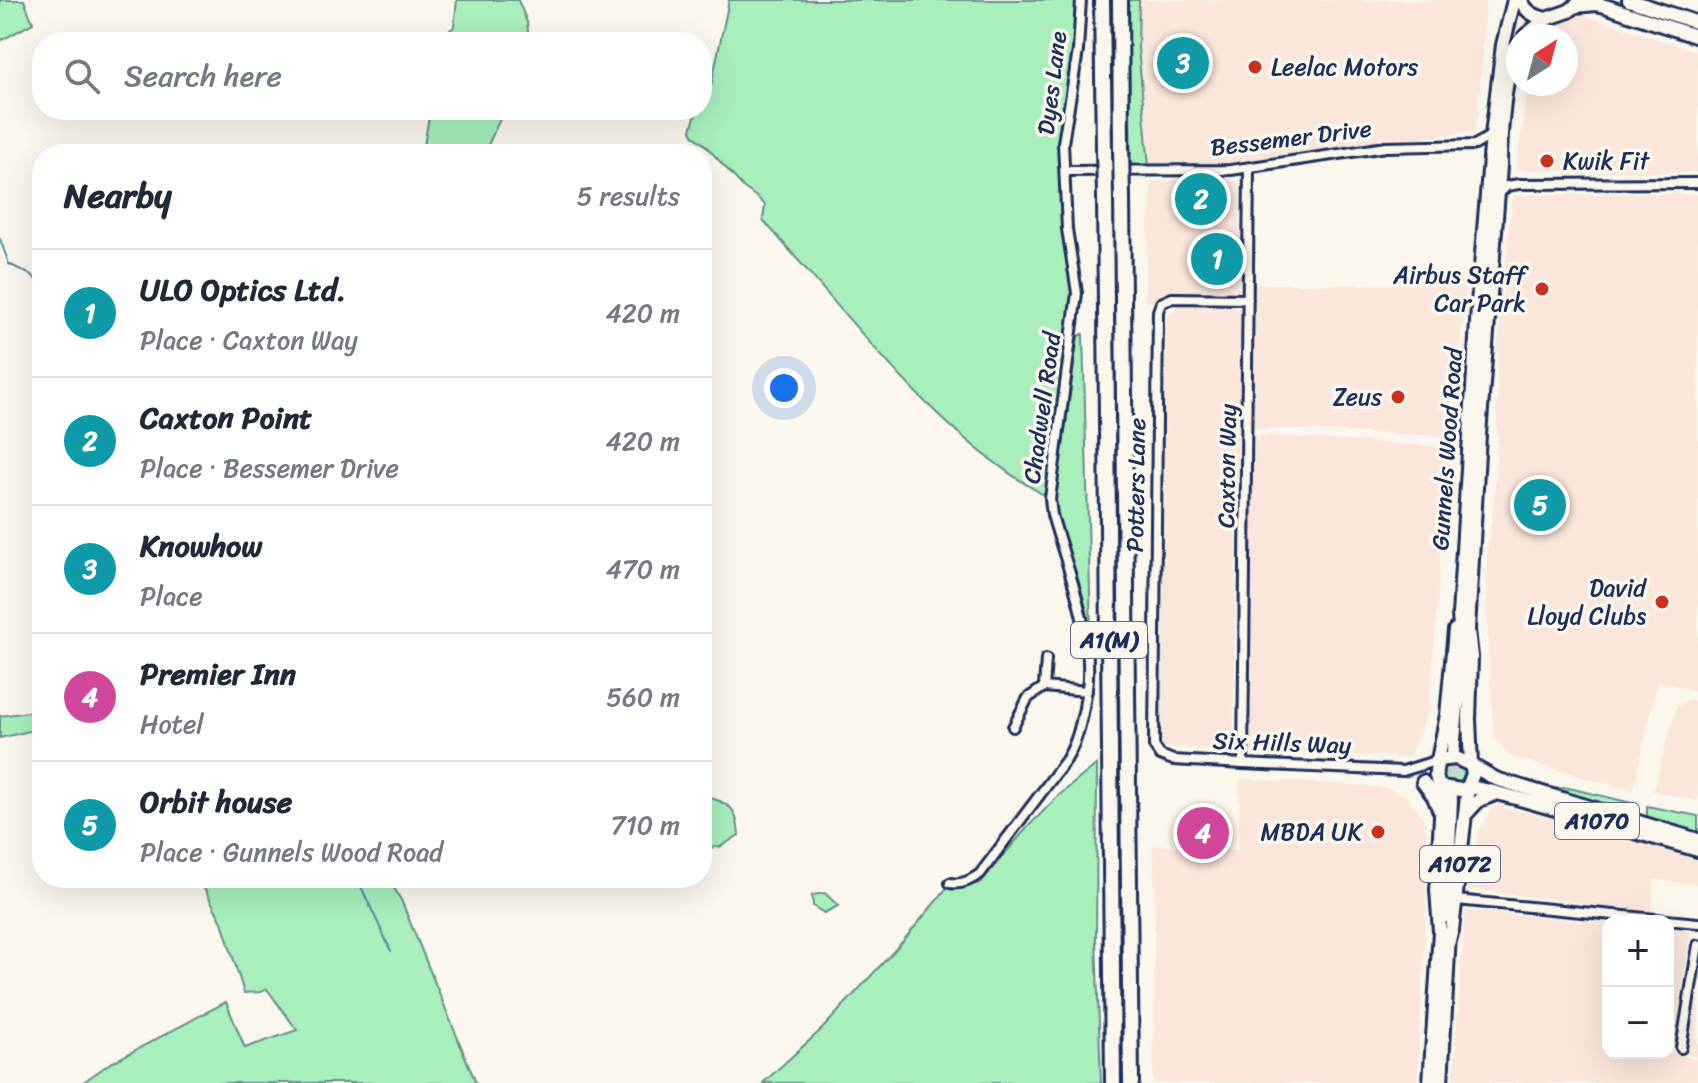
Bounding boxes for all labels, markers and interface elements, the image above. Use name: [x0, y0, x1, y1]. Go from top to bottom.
north arrow: [1506, 24, 1578, 96]
street label: Dyes Lane: [1025, 28, 1079, 137]
search box: [32, 32, 712, 120]
pin: 3: [1157, 33, 1209, 93]
place label: Leelac Motors: [1271, 46, 1418, 88]
text: Search here: [124, 49, 282, 103]
icon: search: [60, 54, 104, 98]
marker: Leelac Motors: [1246, 58, 1264, 76]
street label: Bessemer Drive: [1208, 107, 1374, 169]
place label: Kwik Fit: [1563, 140, 1650, 182]
marker: Kwik Fit: [1538, 152, 1556, 170]
text: Nearby: [64, 166, 172, 226]
pin: 2: [1175, 169, 1227, 229]
text: 5 results: [577, 173, 680, 219]
pin: 1: [1191, 229, 1243, 289]
place label: Airbus Staff Car Park: [1392, 254, 1530, 324]
text: ULO Optics Ltd.: [140, 263, 346, 317]
marker: Airbus Staff Car Park: [1533, 280, 1551, 298]
text: 1: [84, 290, 96, 336]
text: 420 m: [606, 290, 680, 336]
text: Place · Caxton Way: [140, 317, 358, 363]
street label: Chadwell Road: [1011, 328, 1074, 486]
street label: Gunnels Wood Road: [1419, 345, 1475, 552]
your location: [764, 368, 804, 408]
place label: Zeus: [1333, 376, 1383, 418]
marker: Zeus: [1389, 388, 1407, 406]
text: Caxton Point: [140, 391, 312, 445]
street label: Caxton Way: [1205, 403, 1249, 528]
street label: Potters Lane: [1114, 417, 1158, 553]
text: 2: [82, 418, 98, 464]
text: 420 m: [606, 418, 680, 464]
text: Place · Bessemer Drive: [140, 445, 399, 491]
pin: 5: [1514, 475, 1566, 535]
text: Knowhow: [140, 519, 262, 573]
text: 3: [83, 546, 97, 592]
text: 470 m: [606, 546, 680, 592]
place label: David Lloyd Clubs: [1527, 567, 1647, 637]
text: Place: [140, 573, 203, 619]
marker: David Lloyd Clubs: [1653, 593, 1671, 611]
road number: A1(M): [1071, 622, 1147, 658]
text: Premier Inn: [140, 647, 296, 701]
text: 4: [82, 674, 98, 720]
text: 560 m: [606, 674, 680, 720]
text: Hotel: [140, 701, 204, 747]
street label: Six Hills Way: [1212, 720, 1352, 766]
text: Orbit house: [140, 775, 292, 829]
text: 5: [82, 802, 98, 848]
text: 710 m: [611, 802, 680, 848]
pin: 4: [1177, 803, 1229, 863]
road number: A1070: [1555, 803, 1639, 839]
place label: MBDA UK: [1260, 811, 1363, 853]
marker: MBDA UK: [1369, 823, 1387, 841]
text: Place · Gunnels Wood Road: [140, 829, 443, 875]
road number: A1072: [1420, 846, 1500, 882]
map controls: [1602, 915, 1674, 1059]
button: +: [1602, 915, 1674, 987]
button: −: [1602, 987, 1674, 1059]

